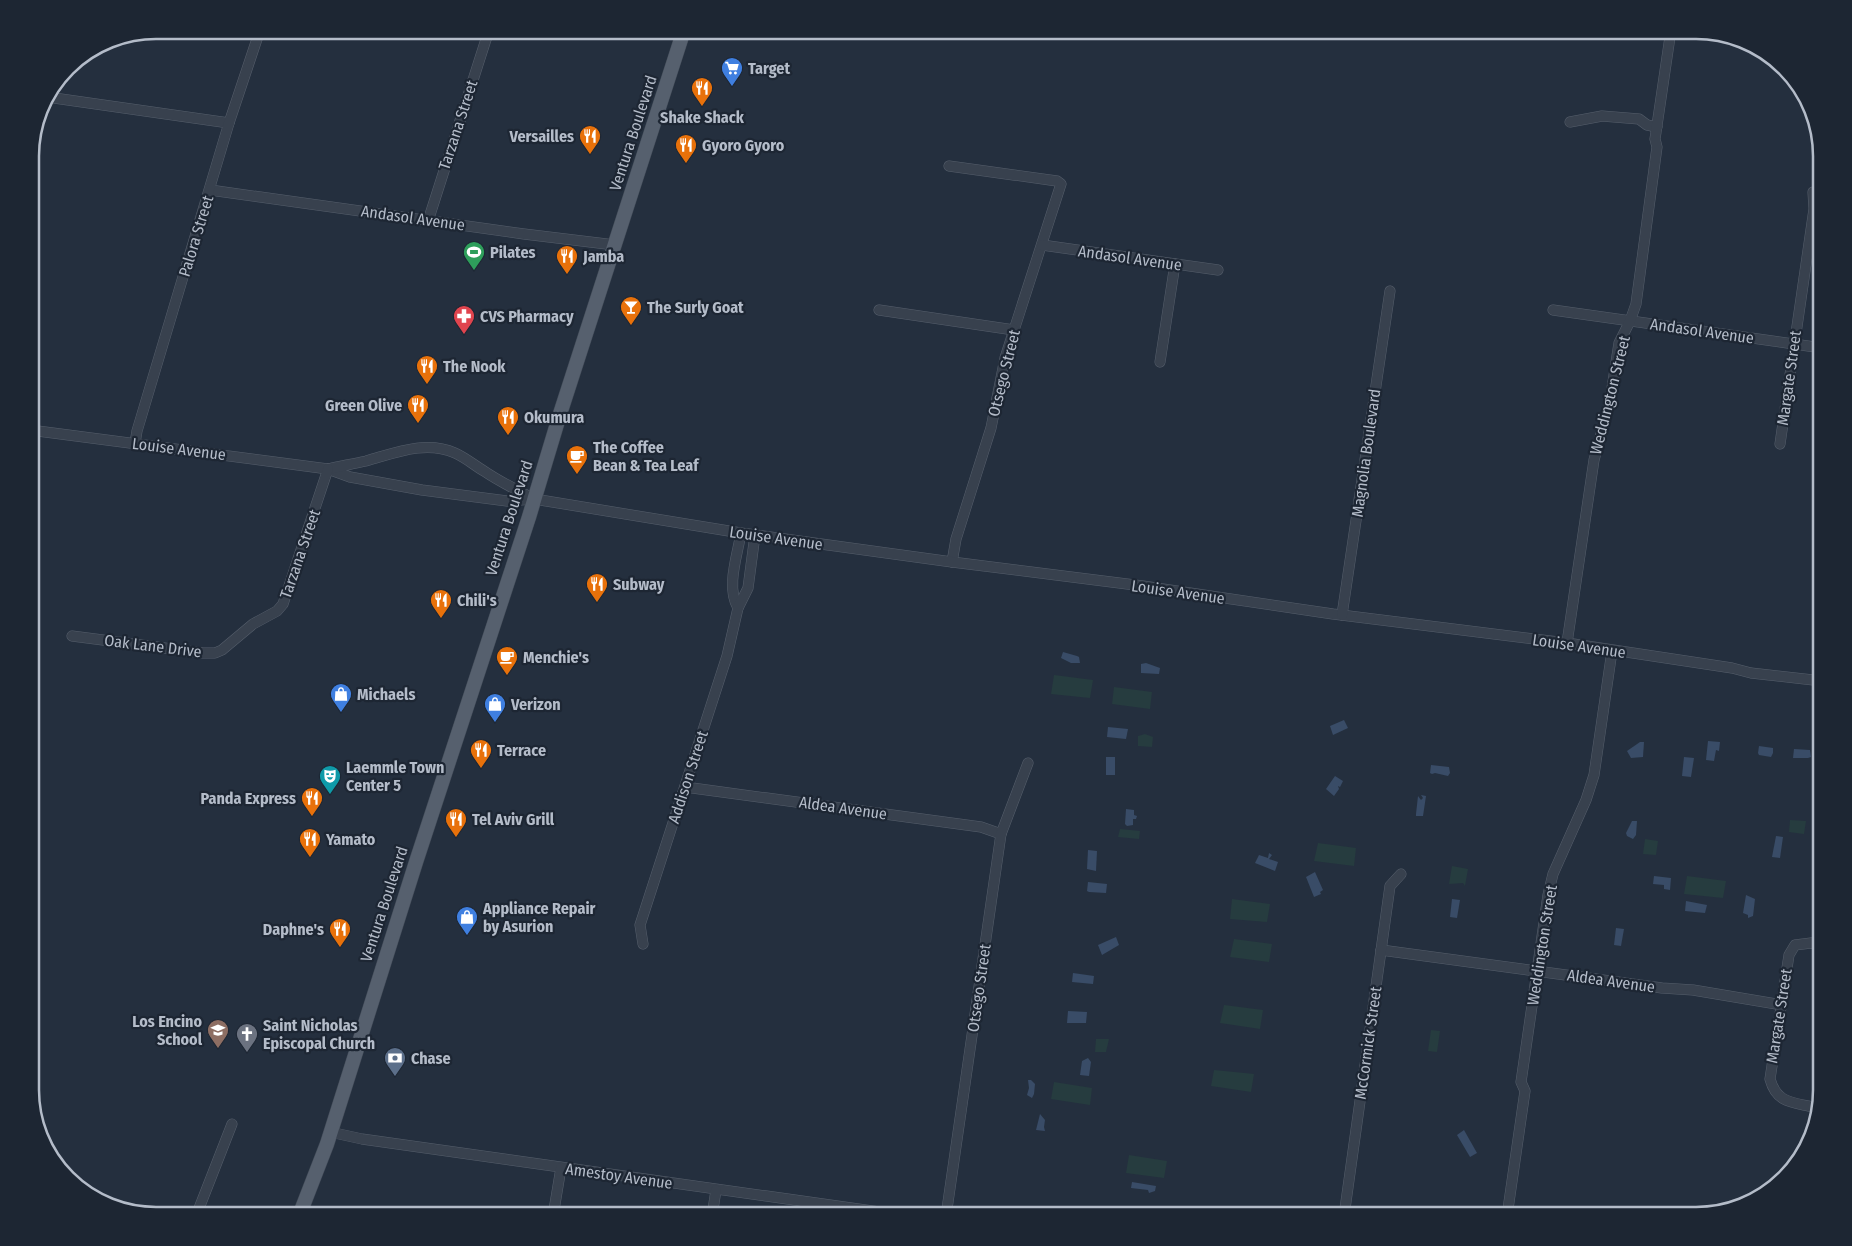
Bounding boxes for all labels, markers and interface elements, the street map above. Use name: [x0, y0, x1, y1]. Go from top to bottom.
supermarket icon: Target: [720, 56, 744, 87]
place label: Target: [748, 59, 790, 78]
street label: Ventura Boulevard: [605, 73, 661, 193]
restaurant icon: Shake Shack: [690, 76, 714, 107]
street label: Tarzana Street: [435, 77, 482, 172]
place label: Shake Shack: [660, 108, 745, 127]
restaurant icon: Versailles: [578, 124, 602, 155]
place label: Versailles: [508, 127, 574, 146]
restaurant icon: Gyoro Gyoro: [674, 133, 698, 164]
place label: Gyoro Gyoro: [702, 136, 785, 155]
street label: Palora Street: [175, 192, 218, 279]
street label: Andasol Avenue: [360, 201, 466, 235]
sports icon: Pilates: [462, 240, 486, 271]
street label: Andasol Avenue: [1077, 241, 1183, 275]
place label: Pilates: [490, 243, 536, 262]
restaurant icon: Jamba: [555, 244, 579, 275]
place label: Jamba: [582, 247, 624, 266]
bar icon: The Surly Goat: [619, 295, 643, 326]
place label: The Surly Goat: [647, 298, 744, 317]
pharmacy icon: CVS Pharmacy: [452, 304, 476, 335]
place label: CVS Pharmacy: [480, 307, 574, 326]
street label: Andasol Avenue: [1649, 314, 1755, 348]
street label: Otsego Street: [984, 327, 1024, 418]
street label: Margate Street: [1773, 329, 1805, 427]
street label: Weddington Street: [1586, 333, 1634, 456]
restaurant icon: The Nook: [415, 354, 439, 385]
place label: The Nook: [443, 357, 506, 376]
street label: Magnolia Boulevard: [1348, 388, 1384, 518]
restaurant icon: Green Olive: [406, 393, 430, 424]
place label: Green Olive: [325, 396, 402, 415]
restaurant icon: Okumura: [496, 405, 520, 436]
place label: Okumura: [524, 408, 584, 427]
street label: Louise Avenue: [131, 434, 227, 464]
place label: The Coffee Bean & Tea Leaf: [593, 438, 700, 475]
cafe icon: The Coffee Bean & Tea Leaf: [565, 444, 589, 475]
street label: Ventura Boulevard: [481, 458, 537, 578]
street label: Tarzana Street: [276, 506, 324, 601]
street label: Louise Avenue: [728, 522, 824, 554]
restaurant icon: Subway: [585, 572, 609, 603]
place label: Subway: [613, 575, 665, 594]
street label: Louise Avenue: [1130, 576, 1226, 608]
restaurant icon: Chili's: [429, 588, 453, 619]
place label: Chili's: [457, 591, 497, 610]
street label: Louise Avenue: [1531, 630, 1627, 662]
street label: Oak Lane Drive: [103, 631, 203, 661]
cafe icon: Menchie's: [495, 645, 519, 676]
place label: Menchie's: [523, 648, 589, 667]
shop icon: Michaels: [329, 682, 353, 713]
place label: Michaels: [357, 685, 415, 704]
shop icon: Verizon: [483, 692, 507, 723]
place label: Verizon: [510, 695, 561, 714]
street label: Addison Street: [664, 728, 712, 826]
restaurant icon: Terrace: [469, 738, 493, 769]
place label: Terrace: [497, 741, 546, 760]
place label: Laemmle Town Center 5: [346, 758, 444, 795]
theatre icon: Laemmle Town Center 5: [318, 764, 342, 795]
restaurant icon: Panda Express: [300, 786, 324, 817]
place label: Panda Express: [201, 789, 296, 808]
street label: Aldea Avenue: [798, 792, 888, 824]
restaurant icon: Tel Aviv Grill: [444, 807, 468, 838]
place label: Tel Aviv Grill: [472, 810, 555, 829]
restaurant icon: Yamato: [298, 827, 322, 858]
place label: Yamato: [325, 830, 376, 849]
street label: Ventura Boulevard: [356, 844, 412, 964]
street label: Weddington Street: [1523, 883, 1561, 1007]
place label: Appliance Repair by Asurion: [482, 899, 596, 936]
shop icon: Appliance Repair by Asurion: [455, 905, 479, 936]
restaurant icon: Daphne's: [328, 917, 352, 948]
place label: Daphne's: [263, 920, 324, 939]
street label: Otsego Street: [963, 942, 995, 1033]
street label: Aldea Avenue: [1566, 965, 1656, 997]
street label: Margate Street: [1762, 967, 1796, 1065]
street label: McCormick Street: [1351, 985, 1385, 1101]
place label: Los Encino School: [132, 1012, 203, 1049]
place label: Saint Nicholas Episcopal Church: [263, 1016, 375, 1053]
school or university icon: Los Encino School: [206, 1018, 230, 1049]
church icon: Saint Nicholas Episcopal Church: [235, 1022, 259, 1053]
bank icon: Chase: [383, 1046, 407, 1077]
place label: Chase: [411, 1049, 451, 1068]
street label: Amestoy Avenue: [564, 1159, 674, 1193]

